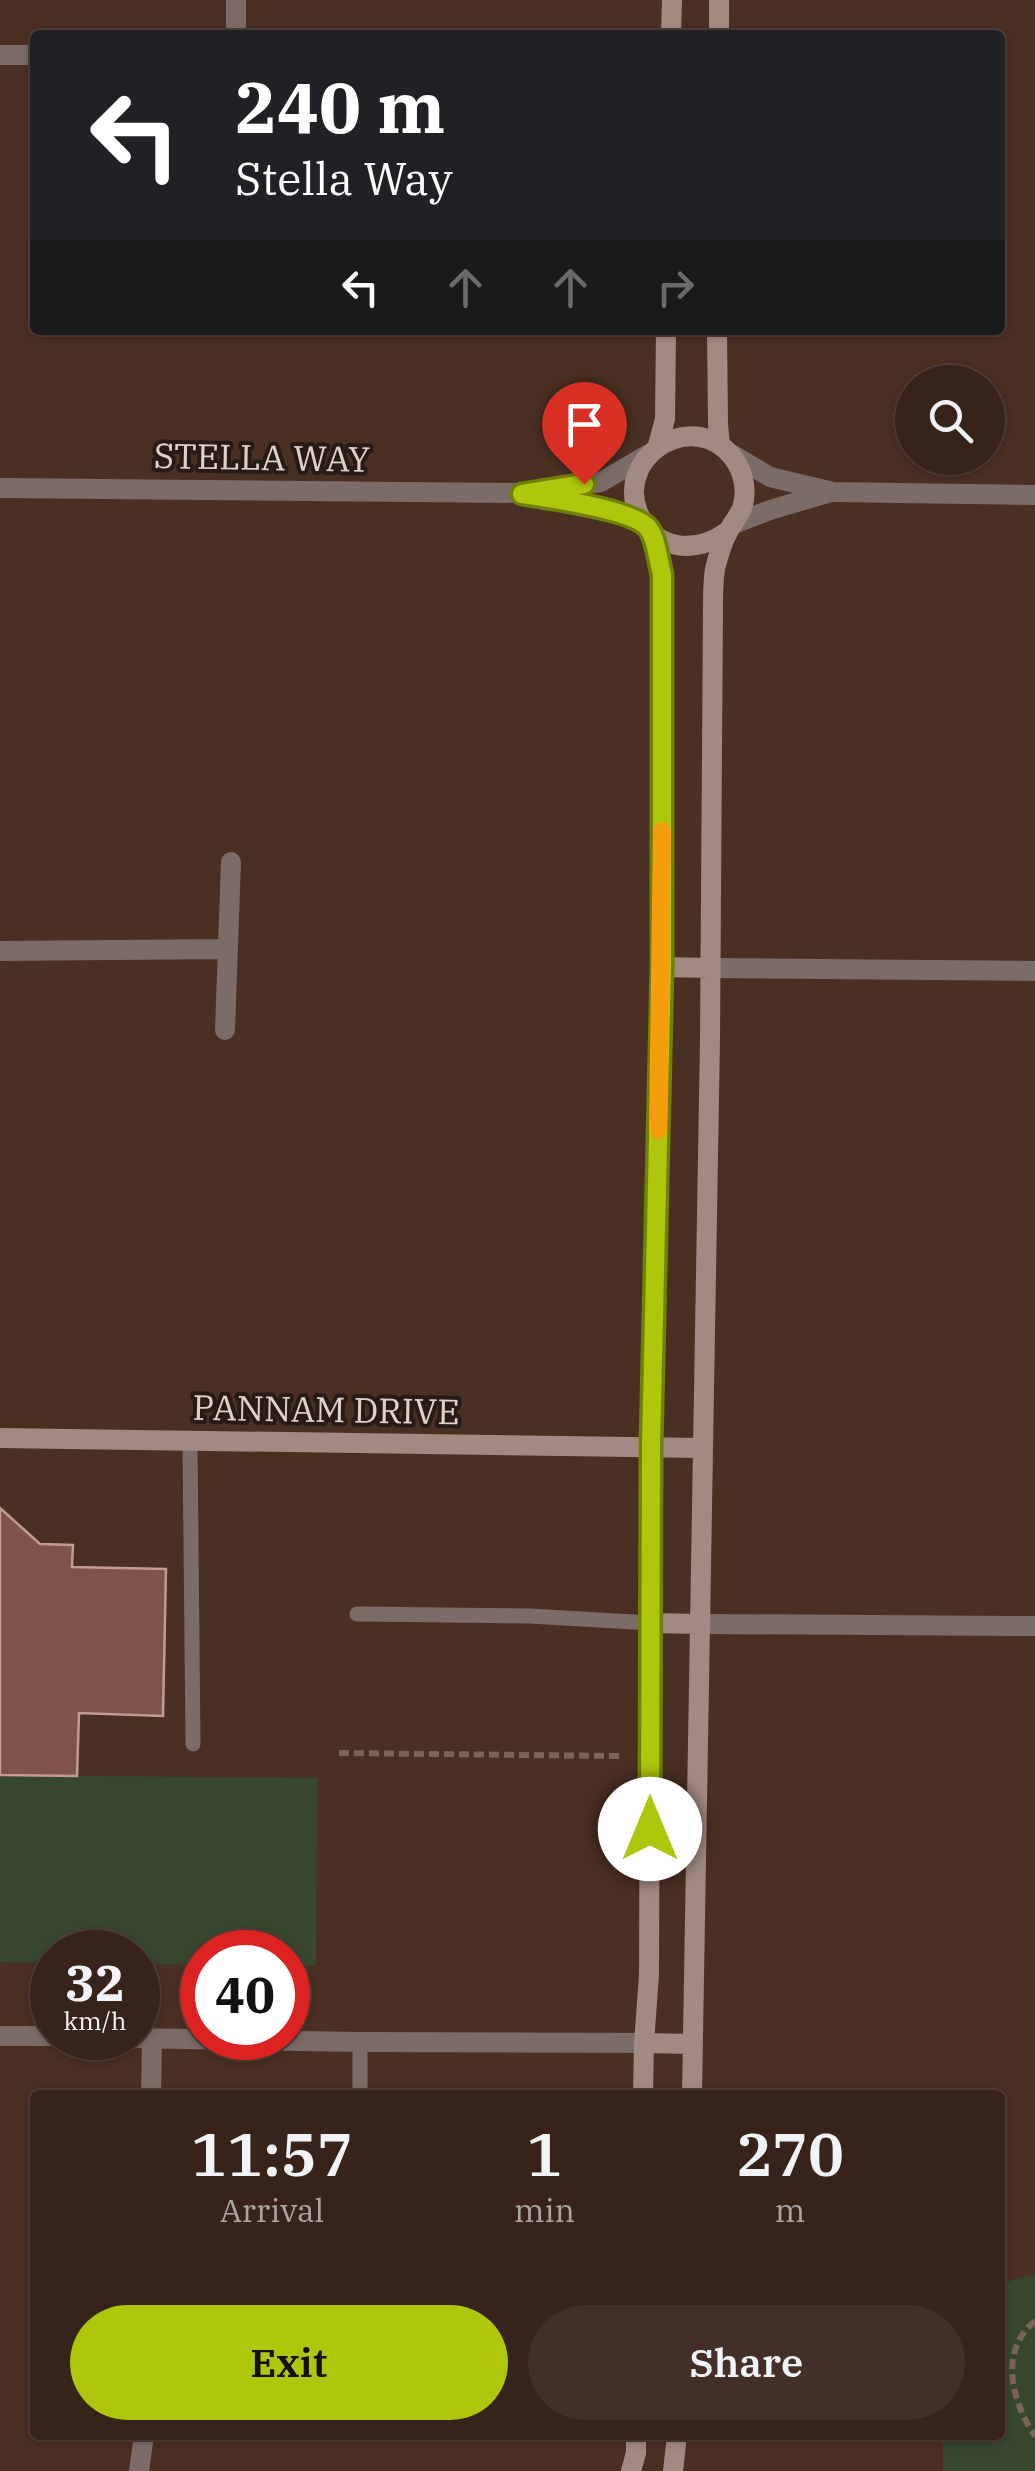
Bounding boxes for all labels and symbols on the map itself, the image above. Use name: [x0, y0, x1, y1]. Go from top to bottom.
pin: [542, 382, 627, 485]
street label: STELLA WAY: [153, 432, 371, 482]
street label: PANNAM DRIVE: [192, 1384, 460, 1434]
position arrow: [598, 1777, 702, 1881]
speed limit sign: 40: [180, 1930, 310, 2060]

